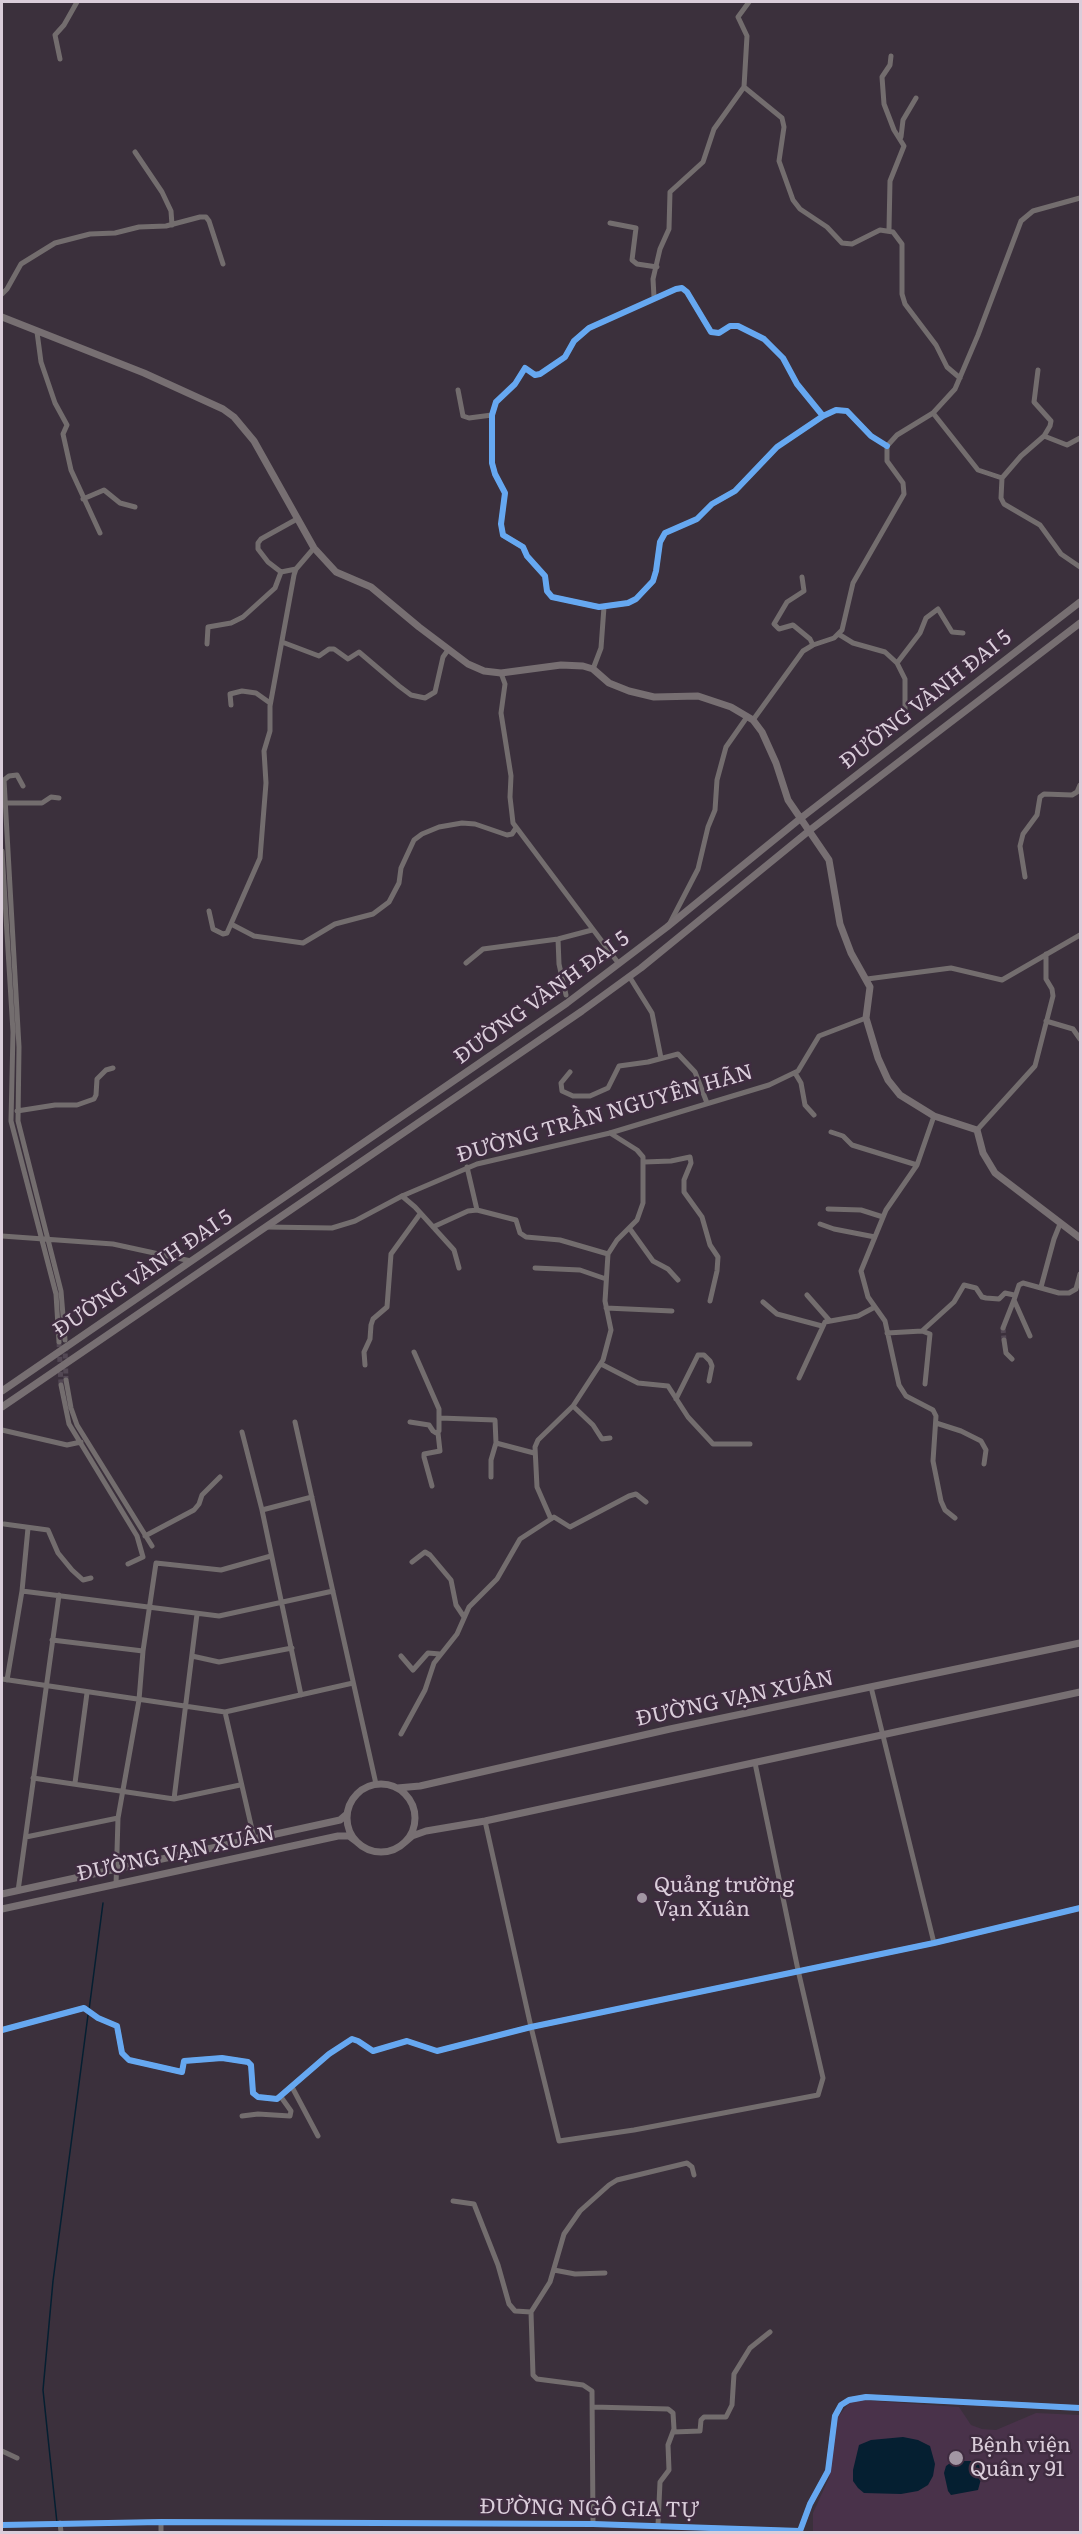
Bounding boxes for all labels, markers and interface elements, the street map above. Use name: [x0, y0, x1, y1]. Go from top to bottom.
street label: ĐƯỜNG VÀNH ĐAI 5: [835, 625, 1017, 775]
street label: ĐƯỜNG VÀNH ĐAI 5: [449, 926, 635, 1070]
street label: ĐƯỜNG TRẦN NGUYÊN HÃN: [454, 1060, 756, 1168]
street label: ĐƯỜNG VÀNH ĐAI 5: [49, 1205, 237, 1343]
street label: ĐƯỜNG VẠN XUÂN: [634, 1666, 836, 1732]
street label: ĐƯỜNG VẠN XUÂN: [75, 1821, 277, 1887]
place label: Quảng trường Vạn Xuân: [654, 1873, 794, 1923]
marker: Quảng trường Vạn Xuân: [635, 1891, 649, 1905]
place label: Bệnh viện Quân y 91: [970, 2433, 1071, 2483]
marker: Bệnh viện Quân y 91: [947, 2449, 965, 2467]
street label: ĐƯỜNG NGÔ GIA TỰ: [479, 2494, 699, 2524]

